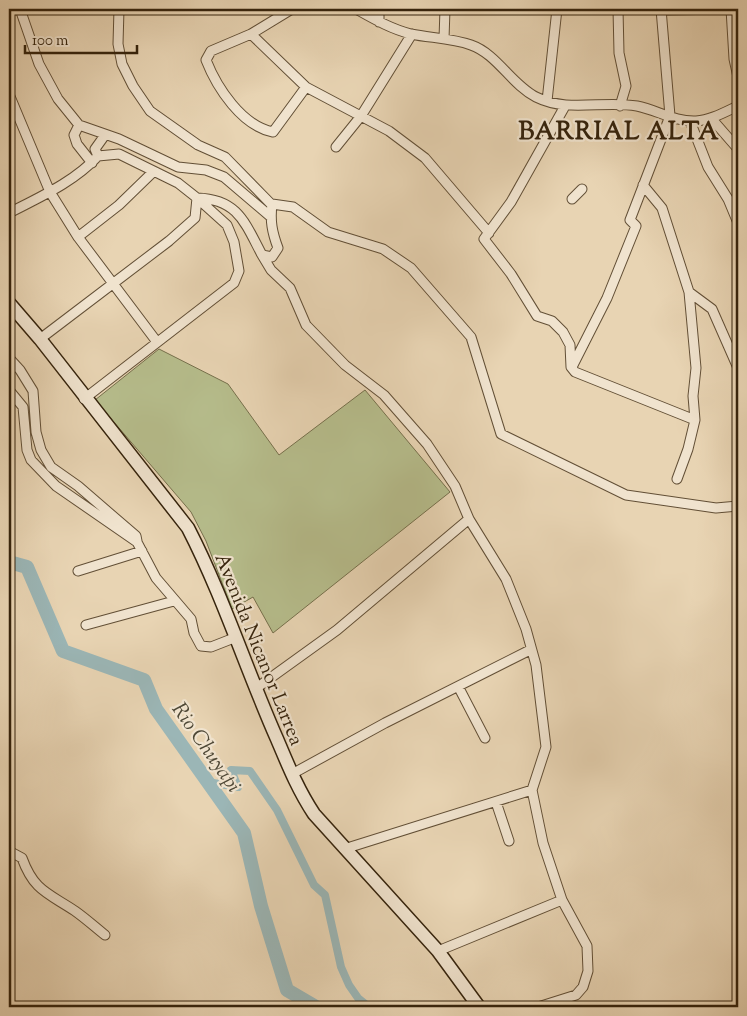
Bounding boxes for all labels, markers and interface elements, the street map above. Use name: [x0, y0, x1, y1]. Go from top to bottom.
scale bar: [25, 22, 138, 54]
text: 100 m: [32, 31, 69, 52]
district label: BARRIAL ALTA: [519, 115, 719, 151]
street label: Avenida Nicanor Larrea: [206, 549, 310, 750]
water label: Rio Chuyapi: [163, 697, 247, 799]

